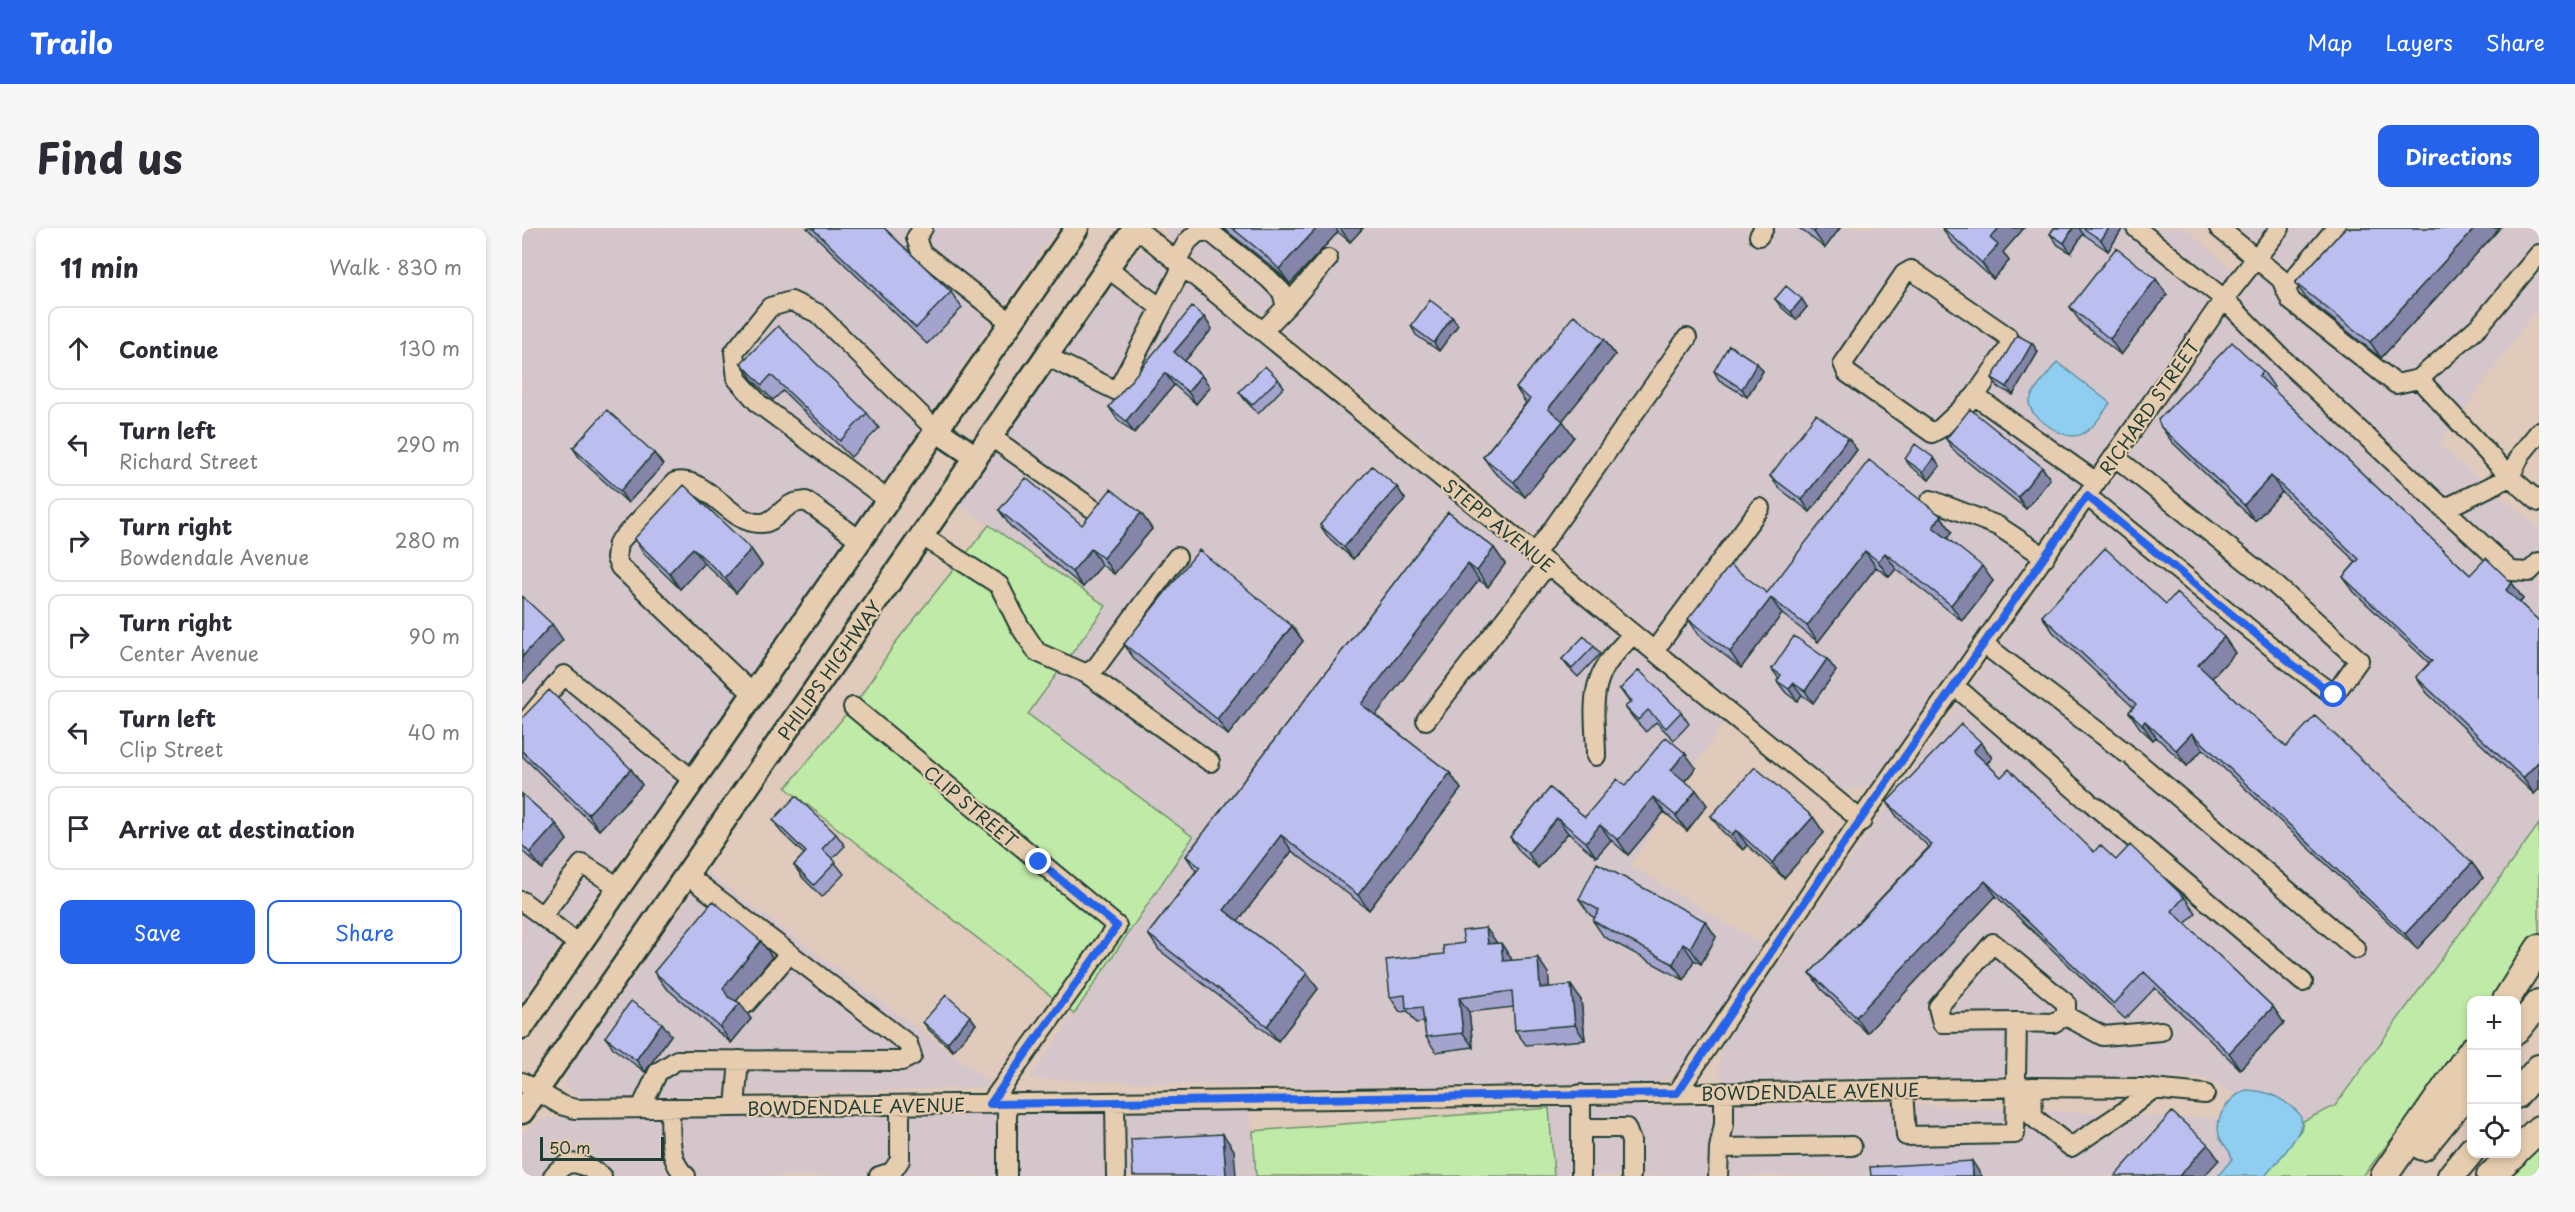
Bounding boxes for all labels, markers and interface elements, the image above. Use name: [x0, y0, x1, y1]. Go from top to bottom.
text: Trailo: [30, 21, 113, 64]
text: Map: [2308, 26, 2352, 58]
text: Layers: [2385, 26, 2453, 58]
text: Share: [2486, 26, 2545, 58]
text: Find us: [36, 125, 183, 188]
button: Directions: [2378, 125, 2539, 187]
text: 11 min: [60, 248, 139, 287]
text: Walk · 830 m: [329, 252, 462, 282]
icon: ahead: [62, 332, 95, 365]
text: Continue: [119, 332, 218, 365]
text: 130 m: [400, 333, 460, 363]
street label: RICHARD STREET: [2092, 333, 2206, 480]
text: Turn left: [119, 413, 216, 446]
icon: left: [62, 428, 95, 461]
text: 290 m: [396, 429, 460, 459]
text: Richard Street: [119, 446, 258, 476]
street label: STEPP AVENUE: [1437, 472, 1561, 578]
text: Turn right: [119, 509, 232, 542]
icon: right: [62, 524, 95, 557]
text: 280 m: [395, 525, 460, 555]
text: Bowdendale Avenue: [119, 542, 309, 572]
street label: PHILIPS HIGHWAY: [770, 594, 888, 746]
text: Turn right: [119, 605, 232, 638]
icon: right: [62, 620, 95, 653]
text: 90 m: [409, 621, 460, 651]
text: Center Avenue: [119, 638, 259, 668]
route start: [2320, 681, 2346, 707]
text: Turn left: [119, 701, 216, 734]
icon: left: [62, 716, 95, 749]
text: 40 m: [408, 717, 460, 747]
text: Clip Street: [119, 734, 223, 764]
street label: CLIP STREET: [918, 758, 1025, 854]
icon: arrive: [62, 812, 95, 845]
text: Arrive at destination: [119, 812, 355, 845]
route end: [1025, 848, 1051, 874]
button: Save: [60, 900, 255, 964]
button: Share: [267, 900, 462, 964]
map controls: [2467, 996, 2521, 1158]
button: +: [2467, 996, 2521, 1050]
button: −: [2467, 1050, 2521, 1104]
street label: BOWDENDALE AVENUE: [1701, 1076, 1919, 1106]
street label: BOWDENDALE AVENUE: [747, 1091, 965, 1121]
button: locate: [2467, 1104, 2521, 1158]
scale bar: [540, 1134, 664, 1162]
text: 50 m: [549, 1135, 590, 1159]

